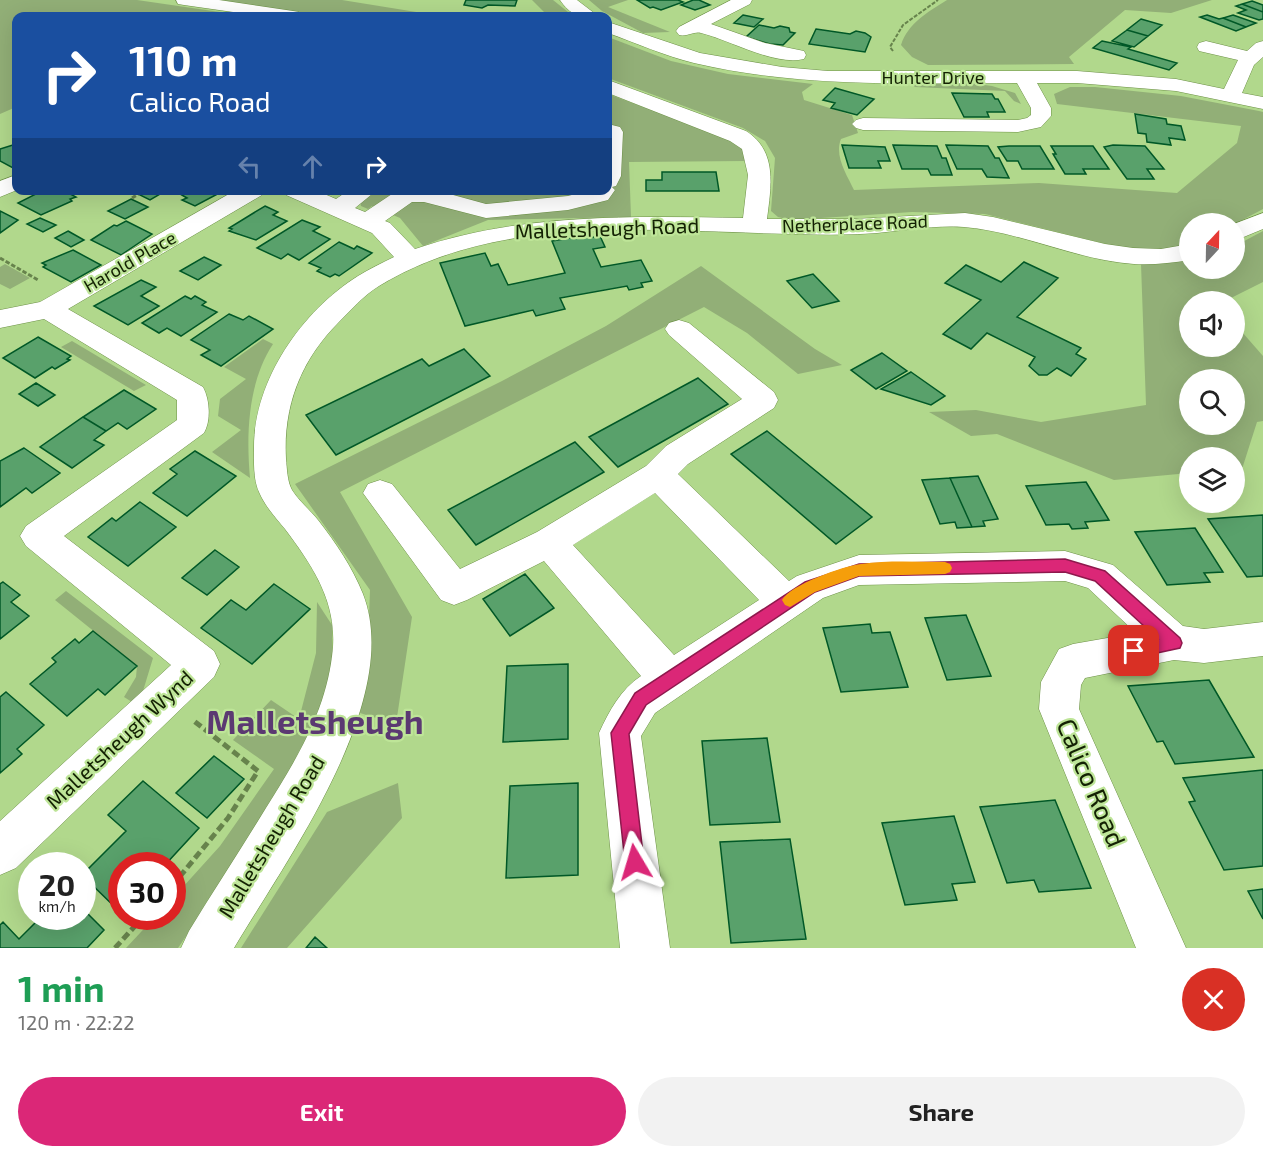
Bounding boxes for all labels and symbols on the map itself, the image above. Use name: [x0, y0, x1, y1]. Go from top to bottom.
street label: Hunter Drive: [882, 66, 984, 88]
street label: Netherplace Road: [782, 209, 928, 237]
street label: Malletsheugh Road: [514, 212, 700, 243]
north arrow: [1179, 213, 1245, 279]
street label: Harold Place: [79, 226, 180, 296]
pin: [1108, 625, 1159, 676]
street label: Malletsheugh Wynd: [40, 664, 197, 813]
district label: Malletsheugh: [206, 701, 424, 741]
street label: Calico Road: [1052, 714, 1133, 851]
street label: Malletsheugh Road: [212, 751, 329, 922]
position arrow: [603, 830, 667, 894]
speed limit sign: 30: [108, 852, 186, 930]

